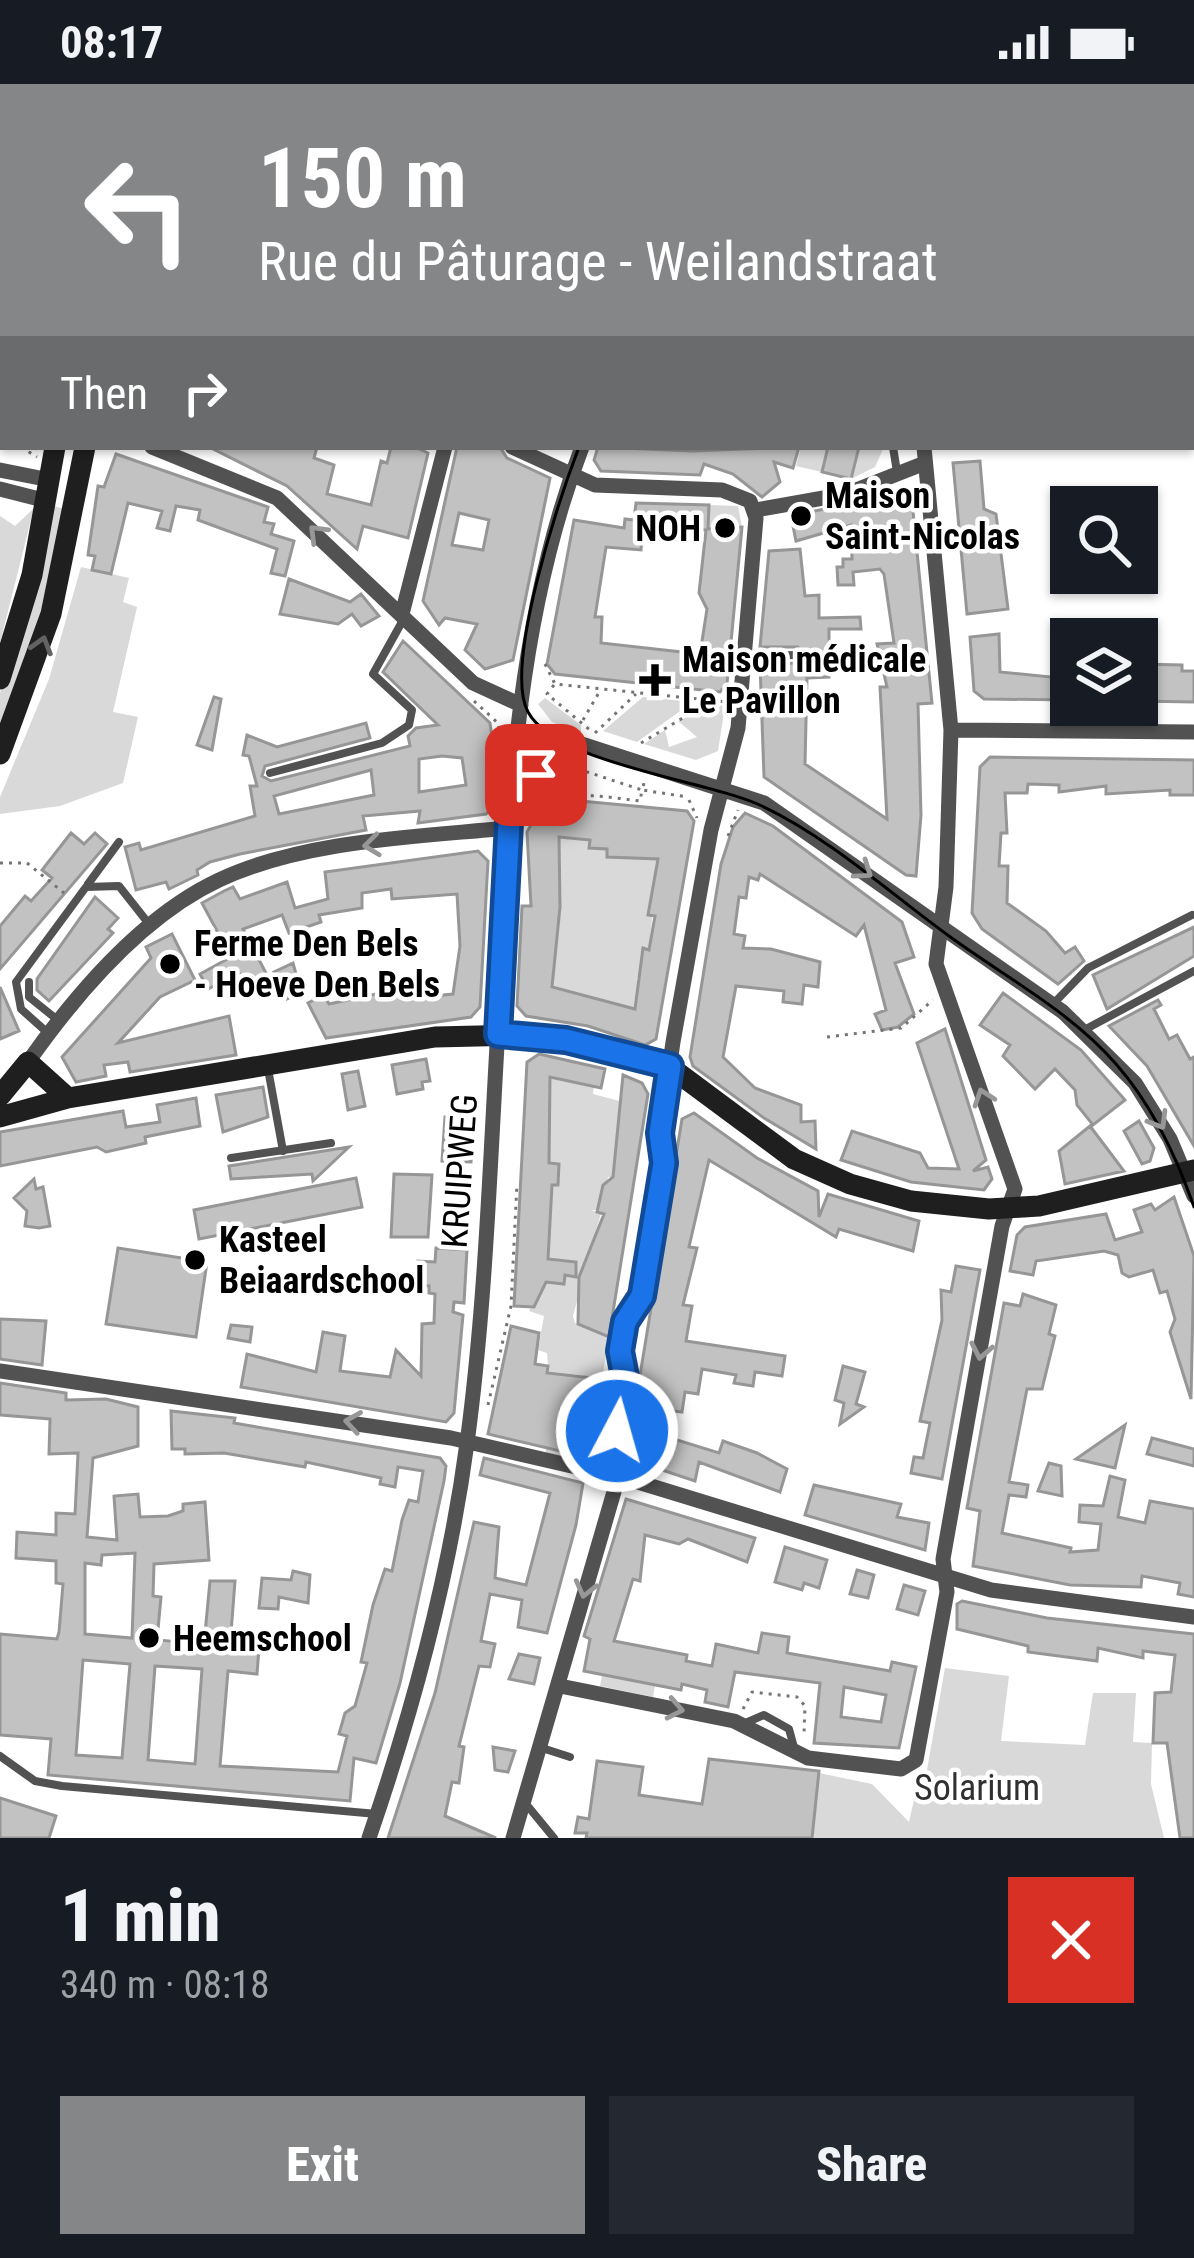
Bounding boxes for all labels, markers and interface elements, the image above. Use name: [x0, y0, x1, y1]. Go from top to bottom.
text: 08:17: [60, 16, 163, 69]
text: 150 m: [258, 129, 467, 228]
icon: left: [60, 132, 216, 288]
text: Rue du Pâturage - Weilandstraat: [258, 230, 938, 293]
icon: right: [172, 360, 238, 426]
text: Then: [60, 367, 148, 420]
place label: Maison Saint-Nicolas: [825, 475, 1020, 558]
map controls: [1050, 486, 1158, 726]
button: search: [1050, 486, 1158, 594]
marker: Maison Saint-Nicolas: [788, 503, 814, 529]
place label: NOH: [635, 508, 701, 550]
marker: NOH: [712, 515, 738, 541]
one-way arrow: [309, 525, 331, 547]
button: layers: [1050, 618, 1158, 726]
one-way arrow: [27, 635, 52, 656]
place label: Maison médicale Le Pavillon: [682, 639, 926, 722]
marker: Maison médicale Le Pavillon: [639, 664, 671, 696]
pin: [485, 724, 587, 826]
icon: arrive: [503, 742, 569, 808]
one-way arrow: [362, 831, 382, 857]
one-way arrow: [851, 857, 873, 879]
place label: Ferme Den Bels - Hoeve Den Bels: [194, 923, 440, 1006]
marker: Ferme Den Bels - Hoeve Den Bels: [157, 951, 183, 977]
one-way arrow: [973, 1088, 997, 1109]
street label: KRUIPWEG: [434, 1093, 486, 1250]
one-way arrow: [1144, 1108, 1167, 1129]
place label: Kasteel Beiaardschool: [219, 1219, 424, 1302]
marker: Kasteel Beiaardschool: [182, 1247, 208, 1273]
one-way arrow: [969, 1341, 995, 1361]
position arrow: [554, 1368, 680, 1494]
one-way arrow: [343, 1411, 363, 1436]
one-way arrow: [574, 1579, 599, 1599]
place label: Heemschool: [173, 1618, 352, 1660]
marker: Heemschool: [136, 1625, 162, 1651]
one-way arrow: [665, 1695, 685, 1721]
park label: Solarium: [914, 1767, 1040, 1809]
text: 1 min: [60, 1874, 221, 1959]
button: close: [1008, 1877, 1134, 2003]
text: 340 m · 08:18: [60, 1962, 270, 2008]
button: Exit: [60, 2096, 585, 2234]
button: Share: [609, 2096, 1134, 2234]

